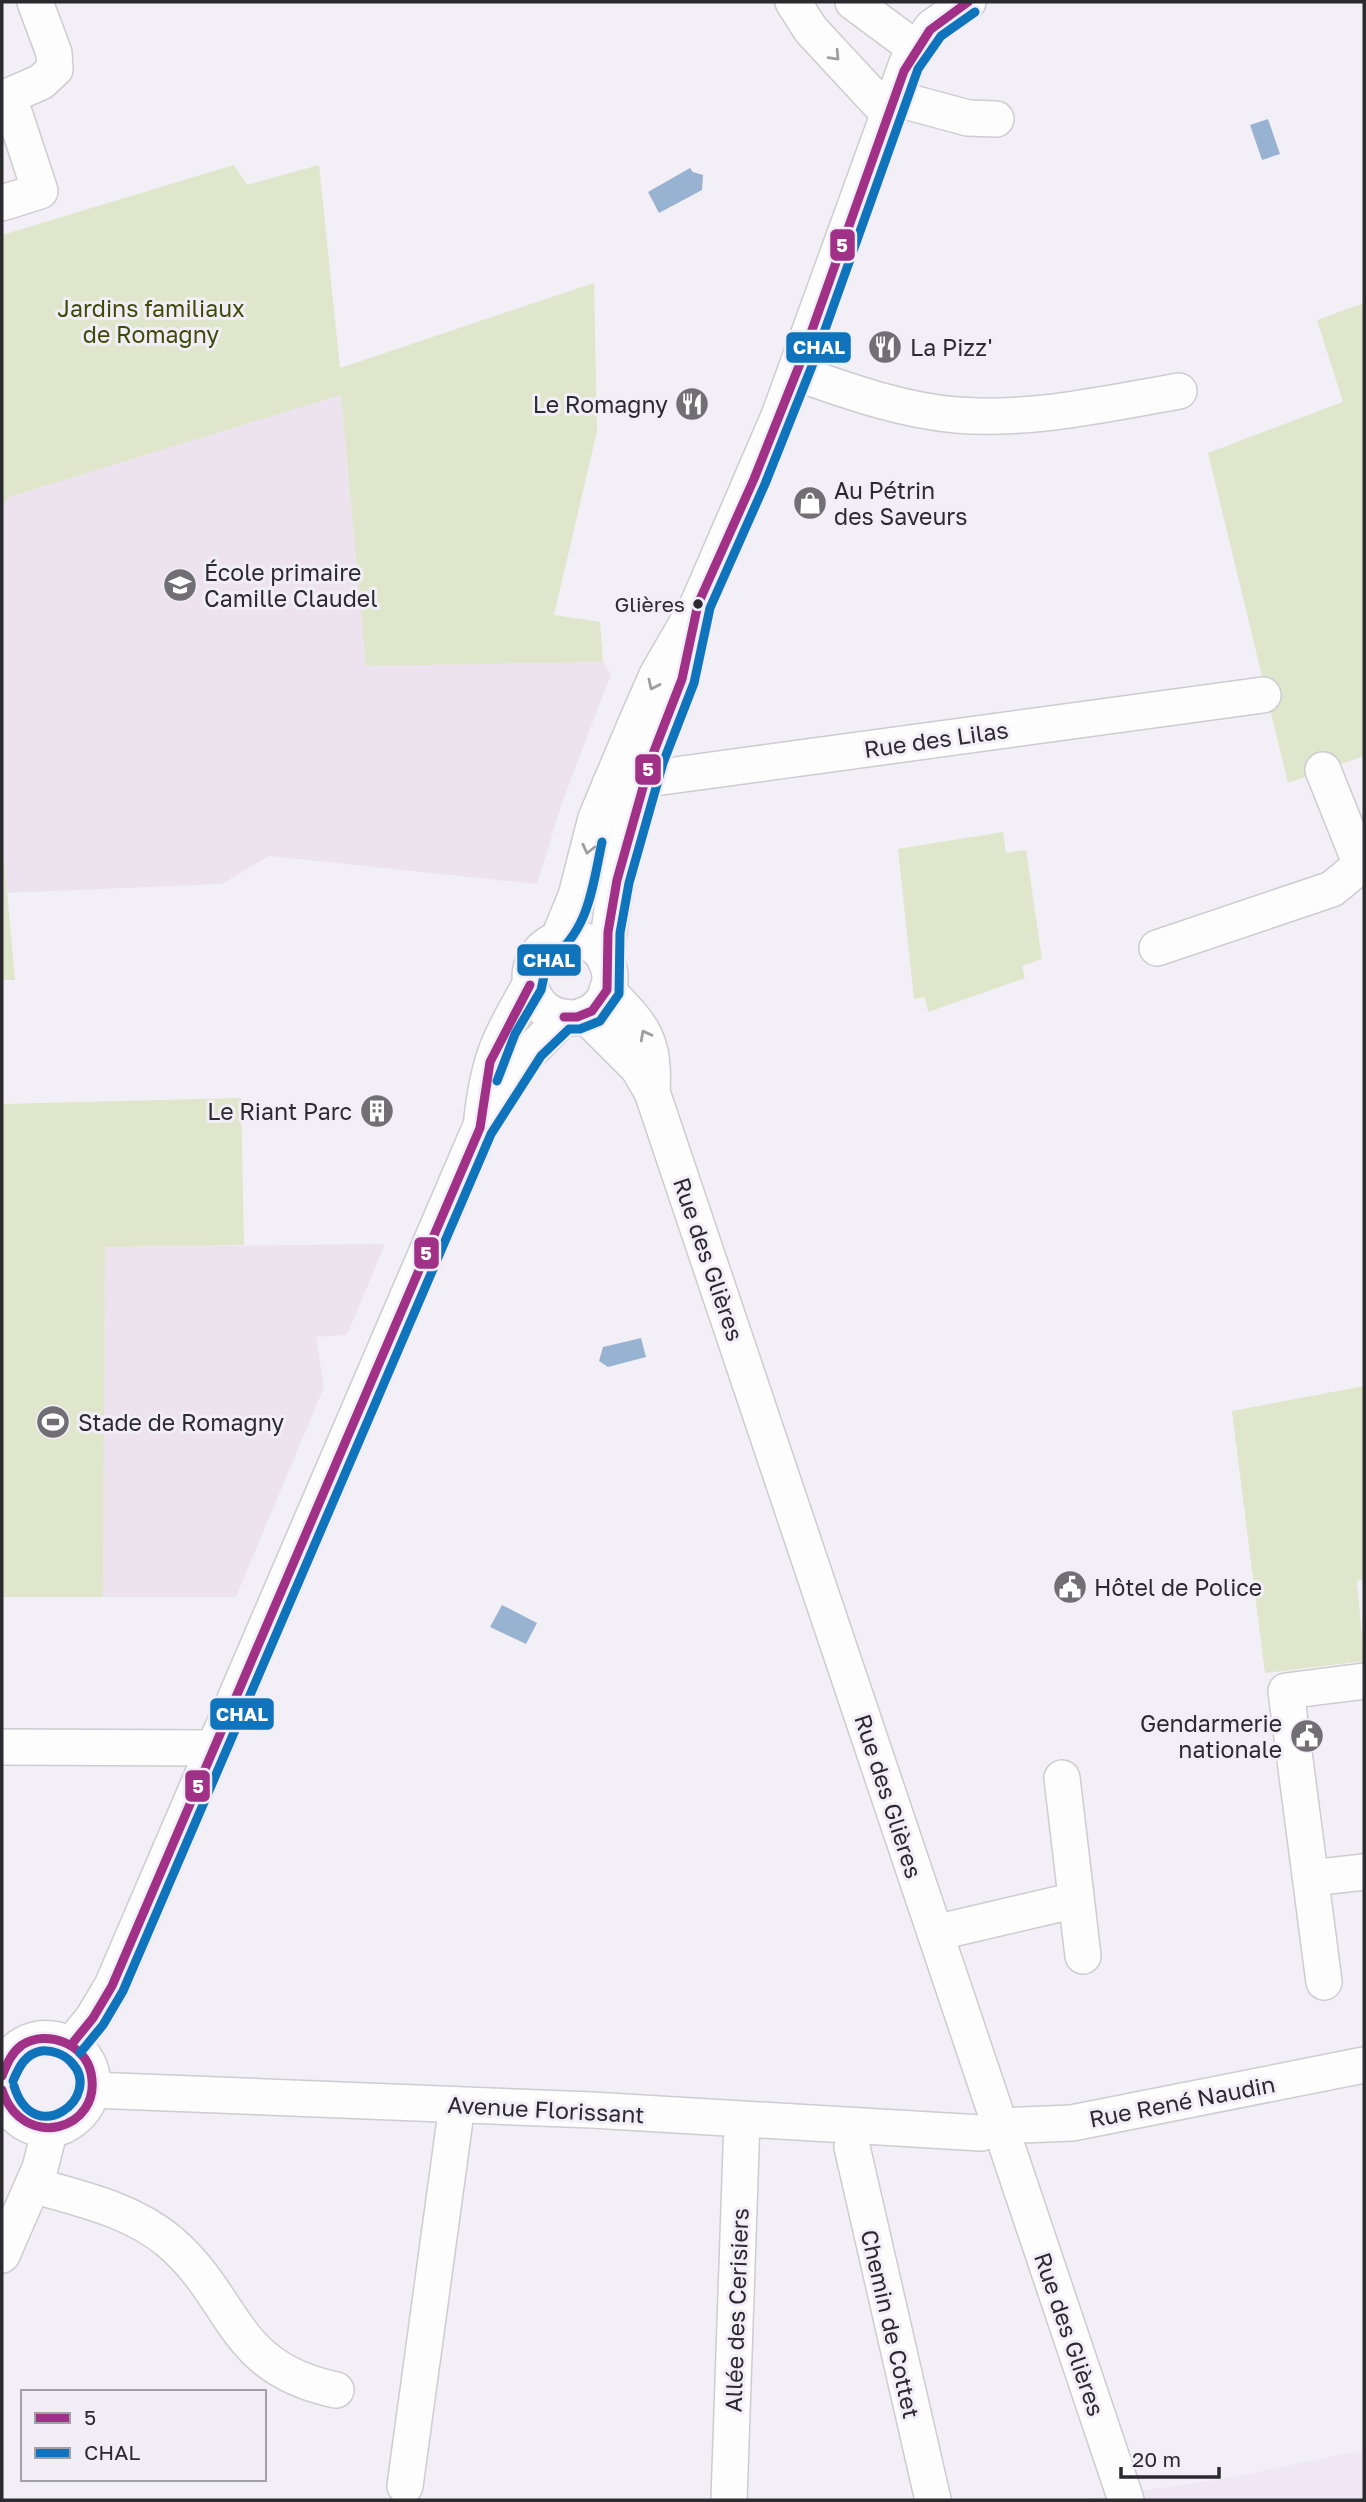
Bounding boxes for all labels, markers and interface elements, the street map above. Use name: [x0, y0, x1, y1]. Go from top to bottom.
one-way arrow: [826, 48, 839, 61]
line badge: 5: [829, 228, 856, 262]
text: 5: [836, 233, 848, 256]
park label: Jardins familiaux de Romagny: [57, 294, 245, 348]
restaurant icon: La Pizz': [866, 328, 904, 366]
line badge: CHAL: [785, 331, 852, 364]
place label: La Pizz': [910, 333, 993, 361]
text: CHAL: [793, 335, 845, 358]
restaurant icon: Le Romagny: [673, 385, 711, 423]
place label: Le Romagny: [533, 390, 668, 418]
place label: Au Pétrin des Saveurs: [834, 476, 968, 530]
shop icon: Au Pétrin des Saveurs: [791, 484, 829, 522]
place label: École primaire Camille Claudel: [204, 558, 378, 612]
school or university icon: École primaire Camille Claudel: [161, 566, 199, 604]
place label: Glières: [614, 591, 685, 617]
marker: Glières: [691, 597, 705, 611]
one-way arrow: [647, 678, 661, 690]
street label: Rue des Lilas: [862, 715, 1010, 763]
line badge: 5: [634, 753, 662, 786]
text: 5: [642, 757, 654, 780]
one-way arrow: [581, 843, 596, 855]
line badge: CHAL: [516, 943, 582, 977]
text: CHAL: [523, 948, 575, 971]
one-way arrow: [640, 1030, 653, 1042]
building icon: Le Riant Parc: [358, 1092, 396, 1130]
place label: Le Riant Parc: [207, 1097, 352, 1125]
street label: Rue des Glières: [668, 1174, 750, 1344]
line badge: 5: [413, 1236, 440, 1270]
text: 5: [420, 1241, 432, 1264]
sports icon: Stade de Romagny: [34, 1403, 72, 1441]
place label: Stade de Romagny: [78, 1408, 284, 1436]
public building icon: Hôtel de Police: [1051, 1568, 1089, 1606]
place label: Hôtel de Police: [1094, 1573, 1262, 1601]
line badge: CHAL: [209, 1697, 275, 1731]
text: CHAL: [216, 1702, 268, 1725]
place label: Gendarmerie nationale: [1140, 1709, 1282, 1763]
street label: Rue des Glières: [849, 1710, 929, 1882]
public building icon: Gendarmerie nationale: [1288, 1717, 1326, 1755]
line badge: 5: [184, 1769, 211, 1803]
text: 5: [192, 1774, 204, 1797]
street label: Rue René Naudin: [1087, 2069, 1277, 2133]
street label: Avenue Florissant: [447, 2090, 645, 2128]
street label: Allée des Cerisiers: [718, 2207, 754, 2413]
street label: Chemin de Cottet: [856, 2227, 926, 2421]
street label: Rue des Glières: [1029, 2249, 1111, 2419]
legend: [21, 2390, 266, 2481]
text: 5: [84, 2404, 96, 2430]
scale bar: [1121, 2436, 1219, 2480]
text: CHAL: [84, 2439, 140, 2465]
text: 20 m: [1132, 2446, 1181, 2472]

